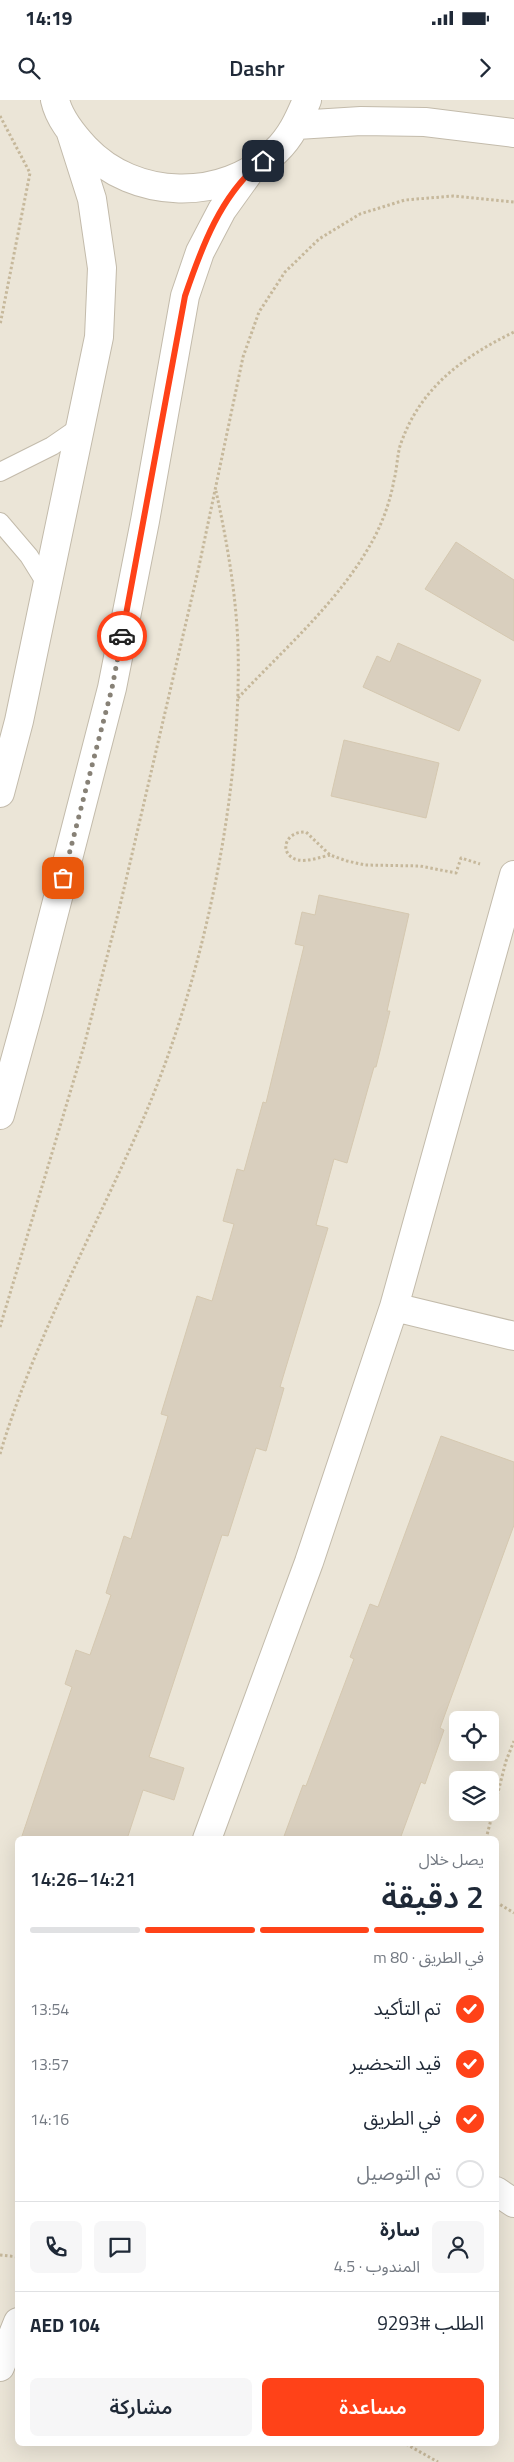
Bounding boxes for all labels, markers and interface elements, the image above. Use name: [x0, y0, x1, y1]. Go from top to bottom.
text: 14:19: [25, 3, 72, 32]
text: Dashr: [229, 51, 285, 85]
icon: search: [15, 54, 43, 82]
icon: forward: [471, 54, 499, 82]
pin: [242, 140, 284, 182]
icon: home: [249, 147, 277, 175]
courier: [97, 611, 147, 661]
icon: car: [108, 622, 136, 650]
pin: [42, 857, 84, 899]
icon: bag: [49, 864, 77, 892]
map controls: [449, 1711, 499, 1821]
button: locate: [449, 1711, 499, 1761]
button: layers: [449, 1771, 499, 1821]
text: يصل خلال: [419, 1847, 484, 1871]
text: 14:21–14:26: [30, 1864, 136, 1893]
text: 2 دقيقة: [381, 1872, 484, 1920]
text: في الطريق · 80 m: [373, 1945, 484, 1969]
text: تم التأكيد: [373, 1993, 441, 2022]
icon: check: [456, 1995, 484, 2023]
text: 13:54: [30, 1997, 69, 2021]
text: قيد التحضير: [350, 2048, 441, 2077]
icon: check: [456, 2050, 484, 2078]
text: 13:57: [30, 2052, 69, 2076]
text: في الطريق: [363, 2103, 441, 2132]
icon: check: [456, 2105, 484, 2133]
text: 14:16: [30, 2107, 69, 2131]
text: تم التوصيل: [357, 2158, 441, 2187]
text: سارة: [380, 2214, 420, 2243]
button: phone: [30, 2221, 82, 2273]
button: chat: [94, 2221, 146, 2273]
button: person: [432, 2221, 484, 2273]
text: المندوب · 4.5: [334, 2254, 420, 2278]
text: الطلب #9293: [377, 2308, 484, 2337]
text: AED 104: [30, 2310, 100, 2339]
button: مشاركة: [30, 2378, 252, 2436]
button: مساعدة: [262, 2378, 484, 2436]

